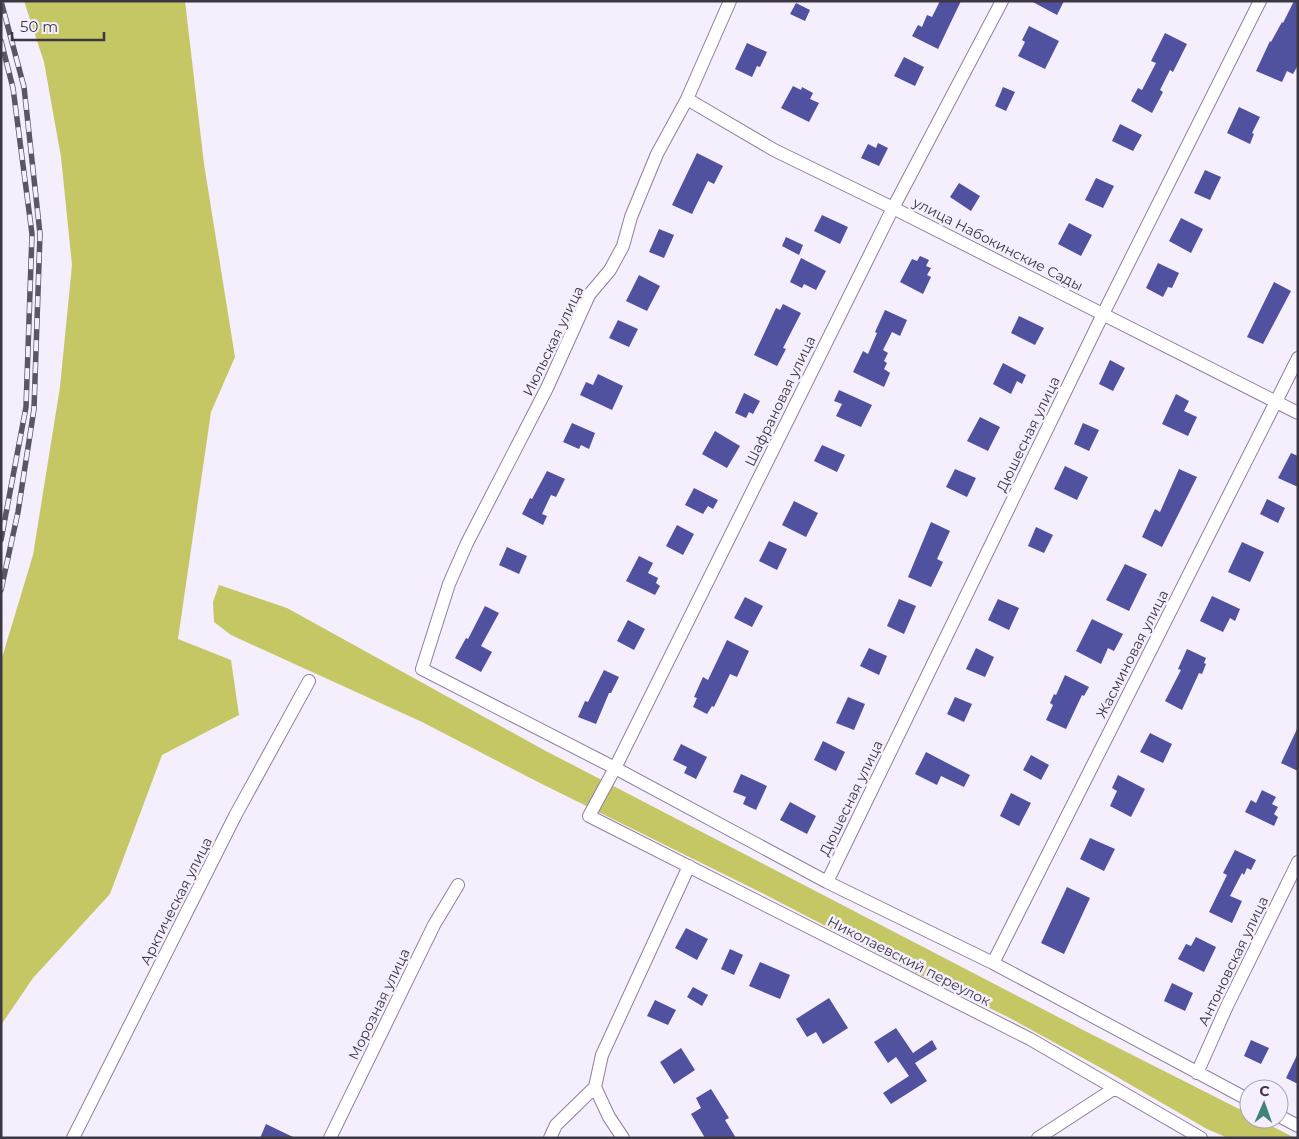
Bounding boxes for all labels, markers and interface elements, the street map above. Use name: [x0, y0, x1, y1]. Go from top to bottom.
scale bar: [12, 10, 105, 42]
text: 50 m: [20, 17, 58, 36]
street label: улица Набокинские Сады: [909, 193, 1086, 295]
street label: Июльская улица: [519, 283, 587, 399]
street label: Шафрановая улица: [741, 333, 819, 469]
street label: Дюшесная улица: [992, 373, 1064, 495]
street label: Жасминовая улица: [1092, 587, 1172, 721]
street label: Дюшесная улица: [815, 737, 887, 859]
street label: Арктическая улица: [136, 834, 216, 968]
street label: Антоновская улица: [1194, 893, 1272, 1029]
street label: Николаевский переулок: [824, 912, 994, 1010]
street label: Морозная улица: [344, 945, 414, 1063]
north arrow: [1239, 1079, 1289, 1129]
text: С: [1259, 1082, 1270, 1100]

